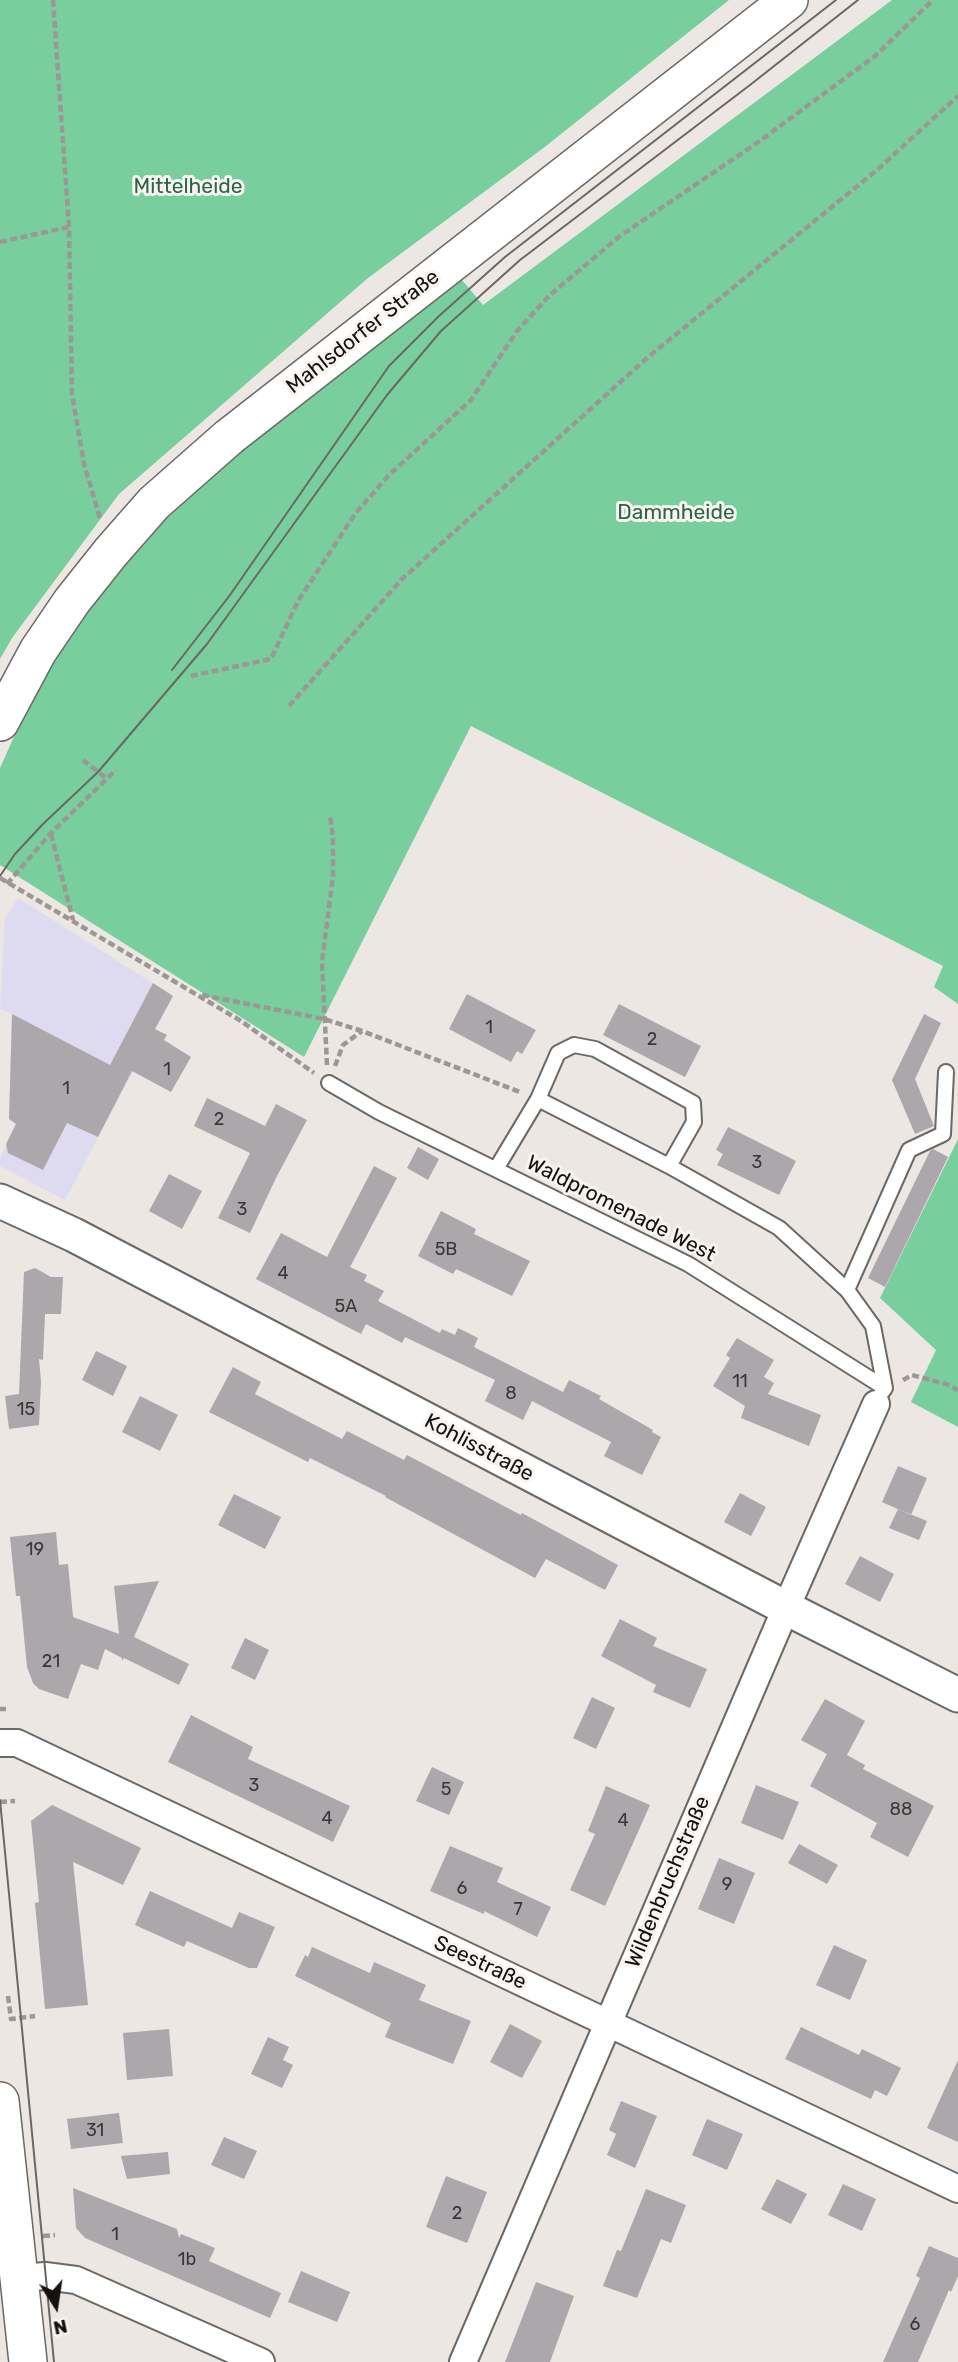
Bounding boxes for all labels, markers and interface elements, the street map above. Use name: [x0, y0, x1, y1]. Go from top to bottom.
park label: Mittelheide: [134, 174, 242, 200]
street label: Mahlsdorfer Straße: [282, 265, 444, 399]
park label: Dammheide: [617, 500, 735, 526]
house number: 1: [485, 1017, 493, 1039]
house number: 2: [647, 1029, 657, 1051]
house number: 1: [163, 1059, 171, 1081]
house number: 1: [62, 1078, 70, 1100]
house number: 2: [214, 1109, 224, 1131]
street label: Waldpromenade West: [522, 1150, 720, 1268]
house number: 3: [752, 1152, 762, 1174]
house number: 3: [237, 1199, 247, 1221]
house number: 5B: [435, 1239, 457, 1261]
house number: 4: [277, 1263, 289, 1285]
house number: 5A: [335, 1296, 357, 1318]
house number: 11: [732, 1371, 748, 1393]
house number: 8: [505, 1383, 517, 1405]
house number: 15: [17, 1399, 35, 1421]
street label: Kohlisstraße: [420, 1409, 538, 1487]
house number: 19: [26, 1539, 44, 1561]
house number: 21: [42, 1651, 60, 1673]
house number: 3: [249, 1775, 259, 1797]
house number: 5: [441, 1779, 451, 1801]
street label: Wildenbruchstraße: [620, 1792, 716, 1972]
house number: 88: [890, 1799, 912, 1821]
house number: 4: [321, 1808, 333, 1830]
house number: 4: [617, 1810, 629, 1832]
house number: 9: [722, 1874, 732, 1896]
house number: 6: [457, 1878, 467, 1900]
house number: 7: [513, 1899, 523, 1921]
street label: Seestraße: [430, 1931, 530, 1995]
house number: 31: [86, 2120, 104, 2142]
house number: 2: [452, 2203, 462, 2225]
house number: 1: [111, 2224, 119, 2246]
house number: 1b: [178, 2249, 196, 2271]
north arrow: [21, 2271, 91, 2341]
text: N: [51, 2314, 70, 2340]
house number: 6: [910, 2314, 920, 2336]

